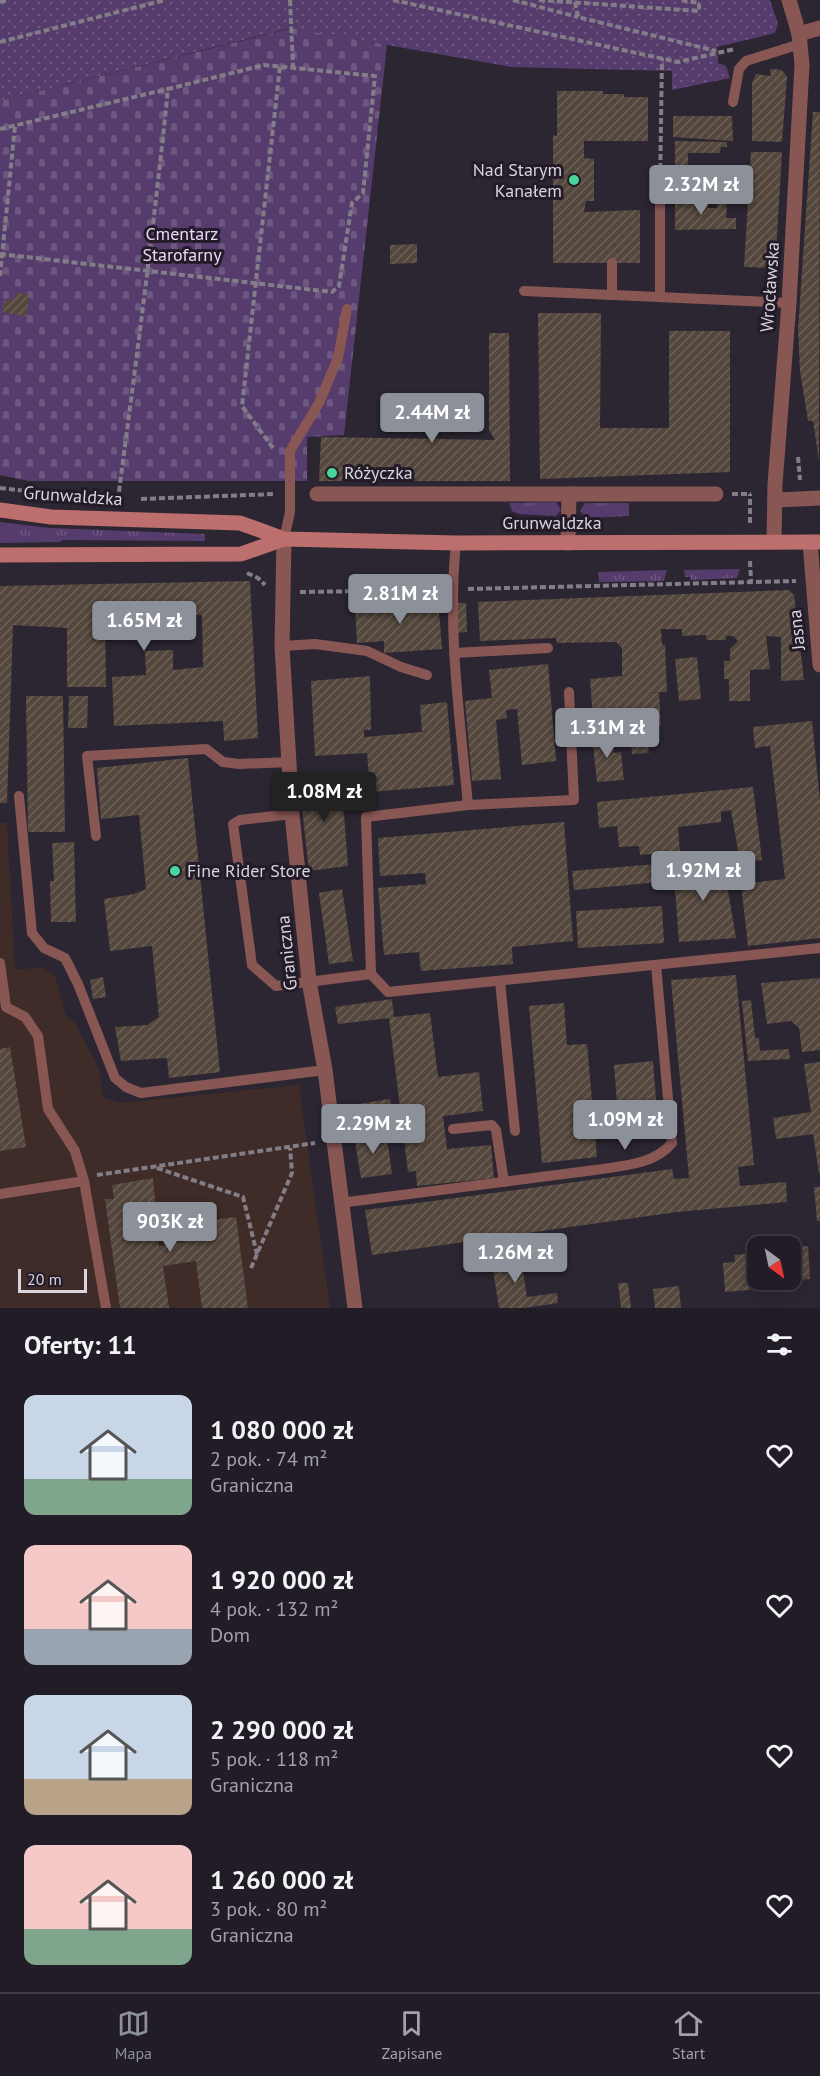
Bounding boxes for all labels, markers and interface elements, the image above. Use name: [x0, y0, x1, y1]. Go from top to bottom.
place label: Nad Starym Kanałem: [473, 158, 562, 202]
pin: 2.32M zł: [639, 165, 763, 216]
text: 2.32M zł: [663, 171, 739, 197]
marker: Nad Starym Kanałem: [567, 173, 581, 187]
park label: Cmentarz Starofarny: [142, 222, 222, 266]
street label: Wrocławska: [755, 241, 784, 333]
pin: 2.44M zł: [370, 393, 494, 444]
text: 2.44M zł: [394, 399, 470, 425]
place label: Różyczka: [344, 461, 413, 484]
marker: Różyczka: [325, 466, 339, 480]
street label: Grunwaldzka: [23, 481, 123, 510]
street label: Grunwaldzka: [502, 511, 602, 534]
pin: 2.81M zł: [338, 574, 462, 625]
text: 2.81M zł: [362, 580, 438, 606]
pin: 1.65M zł: [82, 601, 206, 652]
text: 1.65M zł: [106, 607, 182, 633]
street label: Jasna: [783, 609, 810, 652]
pin: 1.31M zł: [545, 708, 669, 759]
text: 1.31M zł: [569, 714, 645, 740]
pin: 1.08M zł: [262, 772, 386, 823]
text: 1.08M zł: [286, 778, 362, 804]
pin: 1.92M zł: [641, 851, 765, 902]
text: 1.92M zł: [665, 857, 741, 883]
place label: Fine Rider Store: [187, 859, 311, 882]
marker: Fine Rider Store: [168, 864, 182, 878]
street label: Graniczna: [271, 914, 302, 992]
pin: 1.09M zł: [563, 1100, 687, 1151]
pin: 2.29M zł: [311, 1104, 435, 1155]
text: 1.09M zł: [587, 1106, 663, 1132]
text: 2.29M zł: [335, 1110, 411, 1136]
pin: 903K zł: [115, 1202, 225, 1253]
text: 903K zł: [137, 1208, 203, 1234]
pin: 1.26M zł: [453, 1233, 577, 1284]
north arrow: [747, 1236, 801, 1290]
map controls: [747, 1236, 801, 1290]
text: 1.26M zł: [477, 1239, 553, 1265]
scale bar: [18, 1266, 87, 1294]
text: 20 m: [27, 1269, 62, 1289]
text: Oferty: 11: [24, 1328, 137, 1361]
icon: filters: [763, 1328, 796, 1361]
text: 1 080 000 zł: [210, 1413, 353, 1446]
icon: home: [72, 1419, 144, 1491]
icon: heart: [763, 1439, 796, 1472]
text: 2 pok. · 74 m²: [210, 1446, 327, 1472]
text: Graniczna: [210, 1472, 294, 1498]
text: 1 920 000 zł: [210, 1563, 353, 1596]
icon: home: [72, 1569, 144, 1641]
icon: heart: [763, 1589, 796, 1622]
text: 4 pok. · 132 m²: [210, 1596, 338, 1622]
text: Dom: [210, 1622, 250, 1648]
text: 2 290 000 zł: [210, 1713, 353, 1746]
icon: home: [72, 1719, 144, 1791]
icon: heart: [763, 1739, 796, 1772]
text: 5 pok. · 118 m²: [210, 1746, 338, 1772]
text: Graniczna: [210, 1772, 294, 1798]
text: 1 260 000 zł: [210, 1863, 353, 1896]
icon: home: [72, 1869, 144, 1941]
icon: heart: [763, 1889, 796, 1922]
text: 3 pok. · 80 m²: [210, 1896, 327, 1922]
text: Graniczna: [210, 1922, 294, 1948]
tab: Mapa: [115, 2007, 152, 2063]
tab: Zapisane: [382, 2007, 442, 2063]
tab: Start: [672, 2007, 705, 2063]

